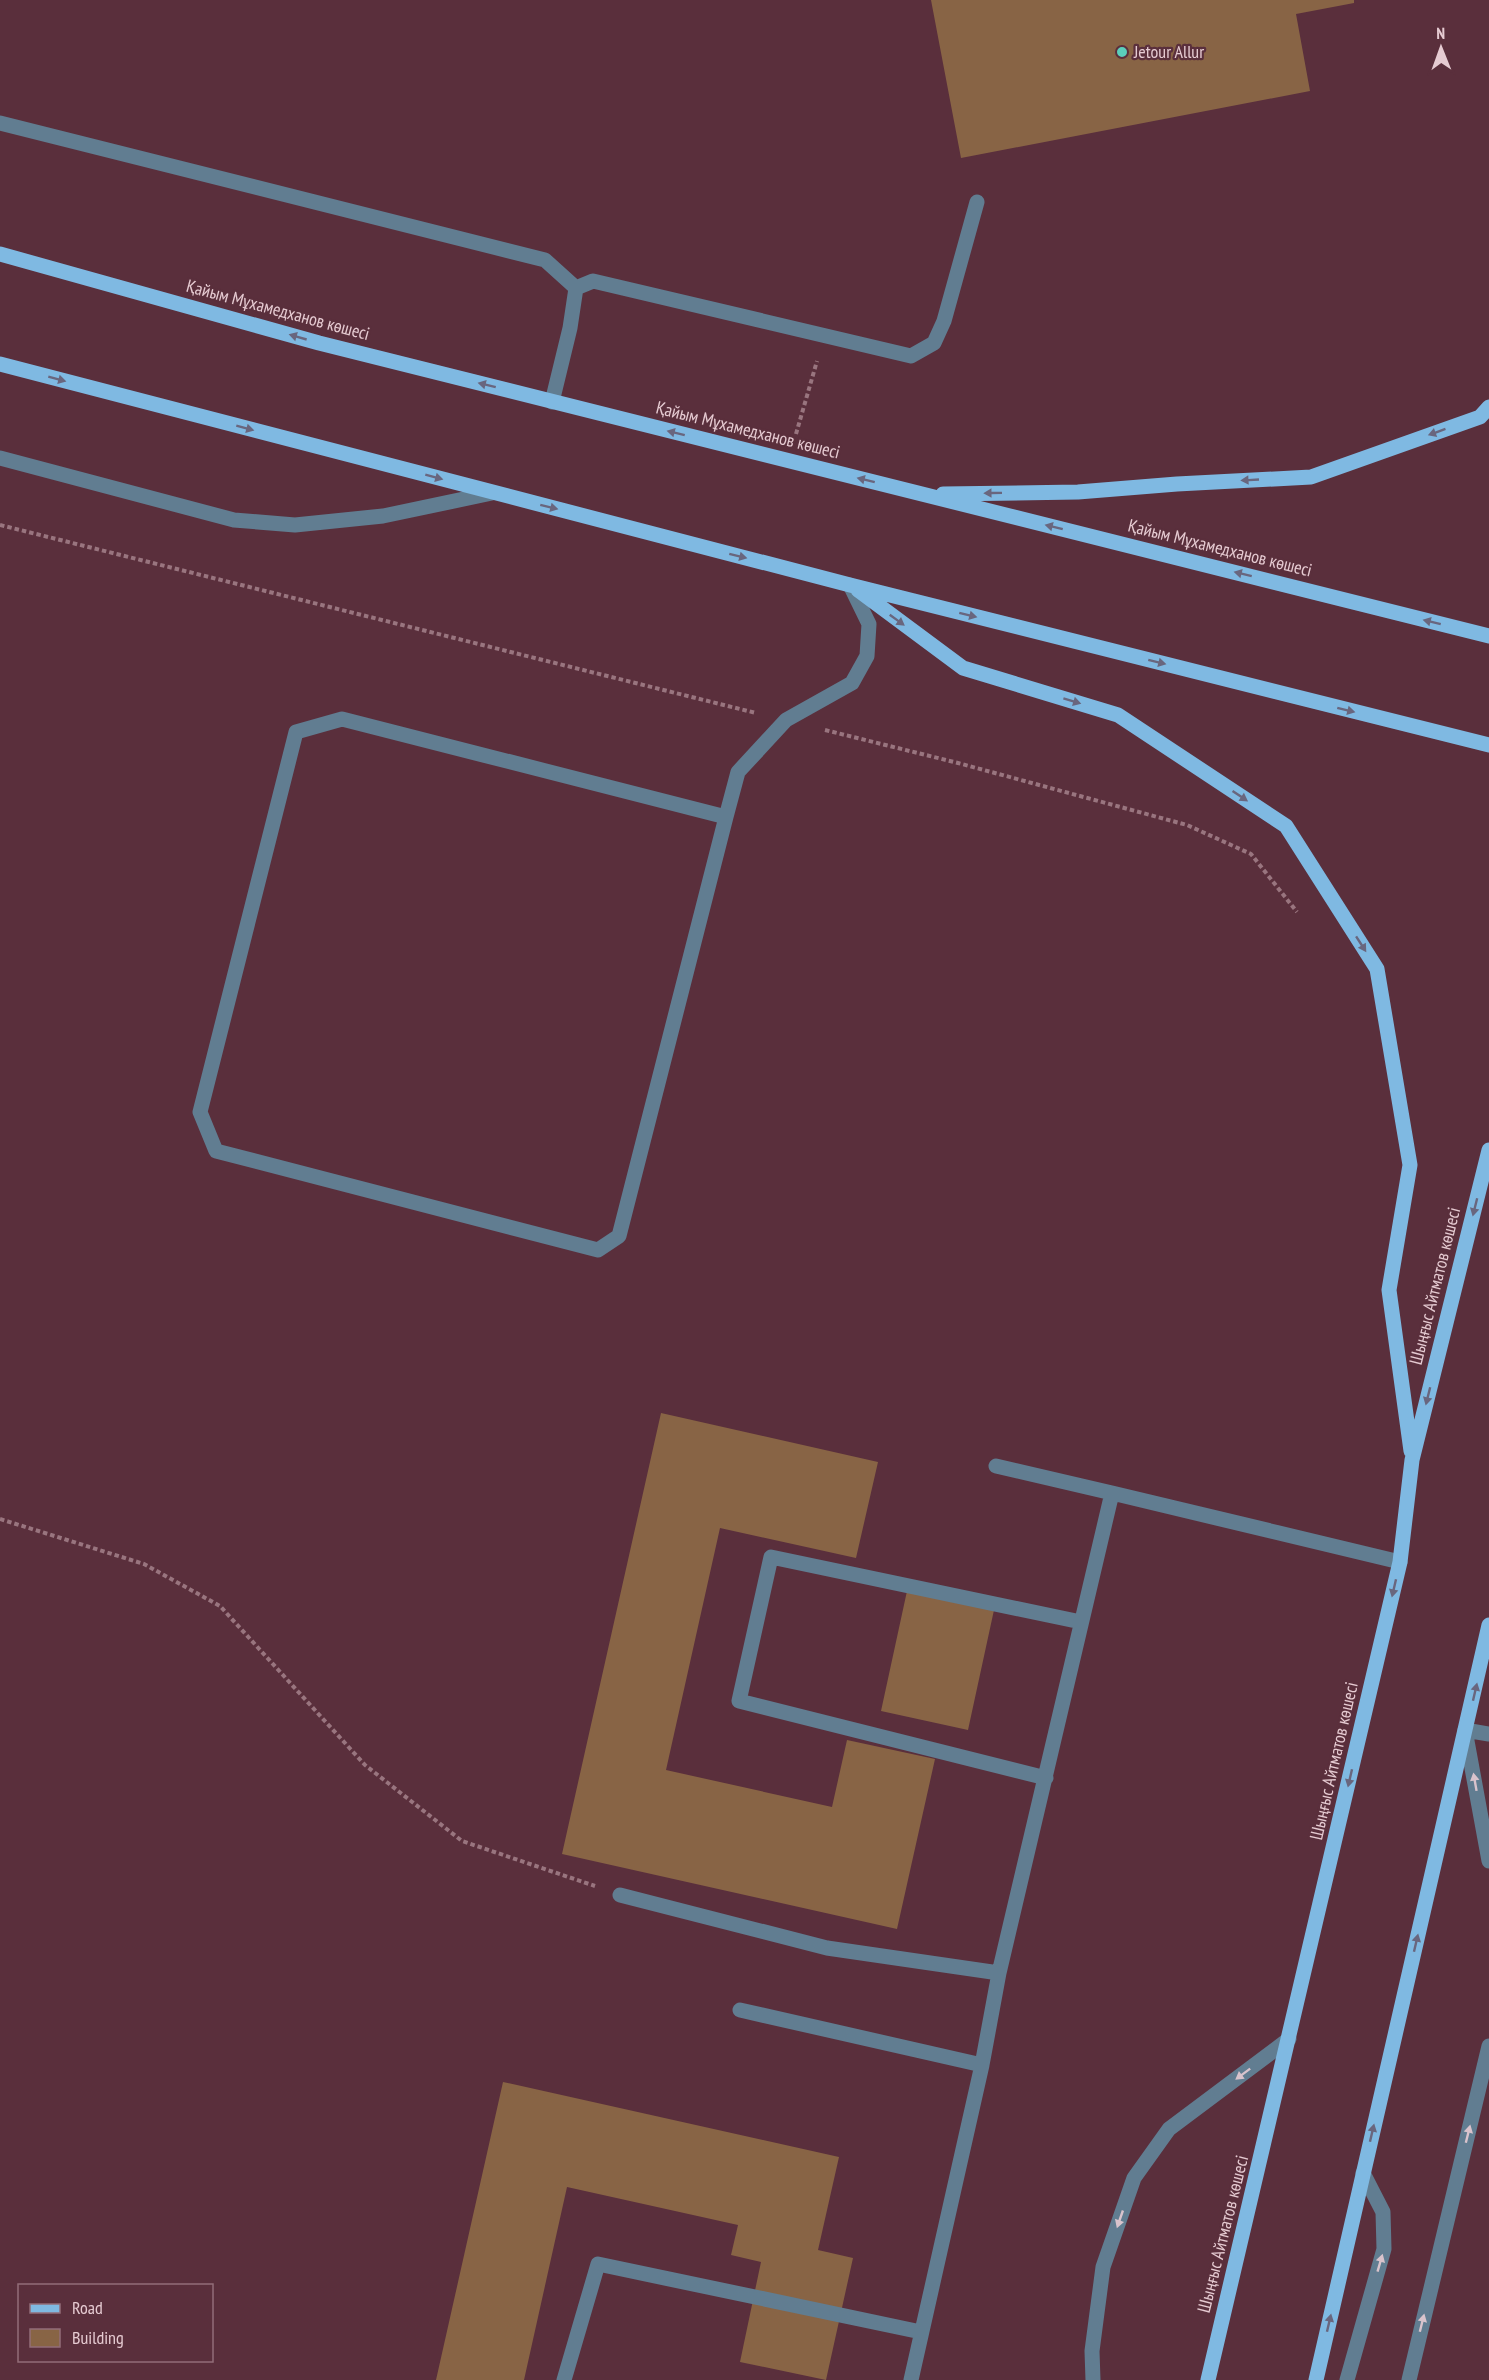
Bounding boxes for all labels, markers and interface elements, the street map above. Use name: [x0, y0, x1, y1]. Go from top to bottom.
north arrow: [1411, 18, 1471, 78]
text: N: [1436, 23, 1445, 43]
place label: Jetour Allur: [1133, 40, 1204, 63]
marker: Jetour Allur: [1115, 45, 1129, 59]
street label: Қайым Мұхамедханов көшесі: [184, 274, 372, 345]
one-way arrow: [289, 332, 307, 341]
one-way arrow: [48, 375, 66, 384]
one-way arrow: [478, 380, 496, 390]
street label: Қайым Мұхамедханов көшесі: [654, 396, 843, 464]
one-way arrow: [236, 424, 254, 433]
one-way arrow: [667, 427, 686, 437]
one-way arrow: [1428, 427, 1446, 437]
one-way arrow: [425, 473, 443, 483]
one-way arrow: [856, 474, 875, 484]
one-way arrow: [1241, 475, 1260, 485]
one-way arrow: [983, 488, 1002, 498]
one-way arrow: [540, 503, 558, 513]
street label: Қайым Мұхамедханов көшесі: [1126, 514, 1315, 582]
one-way arrow: [1045, 521, 1063, 531]
one-way arrow: [729, 552, 747, 561]
one-way arrow: [1234, 569, 1252, 579]
one-way arrow: [959, 610, 977, 620]
one-way arrow: [889, 614, 905, 626]
one-way arrow: [1423, 616, 1441, 626]
one-way arrow: [1148, 658, 1166, 668]
one-way arrow: [1063, 697, 1081, 706]
one-way arrow: [1337, 705, 1355, 715]
one-way arrow: [1232, 790, 1249, 801]
one-way arrow: [1356, 936, 1367, 952]
one-way arrow: [1469, 1198, 1479, 1216]
street label: Шыңғыс Айтматов көшесі: [1404, 1205, 1465, 1367]
one-way arrow: [1423, 1387, 1432, 1405]
one-way arrow: [1388, 1578, 1398, 1597]
street label: Шыңғыс Айтматов көшесі: [1304, 1680, 1363, 1842]
one-way arrow: [1471, 1682, 1480, 1701]
one-way arrow: [1345, 1768, 1354, 1787]
one-way arrow: [1470, 1773, 1479, 1792]
one-way arrow: [1412, 1933, 1421, 1952]
one-way arrow: [1235, 2068, 1251, 2080]
one-way arrow: [1368, 2124, 1378, 2142]
one-way arrow: [1464, 2124, 1473, 2143]
street label: Шыңғыс Айтматов көшесі: [1192, 2153, 1253, 2315]
one-way arrow: [1115, 2210, 1124, 2228]
one-way arrow: [1376, 2254, 1385, 2272]
legend: [18, 2284, 213, 2362]
text: Road: [72, 2296, 103, 2319]
one-way arrow: [1325, 2313, 1334, 2332]
one-way arrow: [1418, 2314, 1428, 2332]
text: Building: [72, 2326, 124, 2349]

